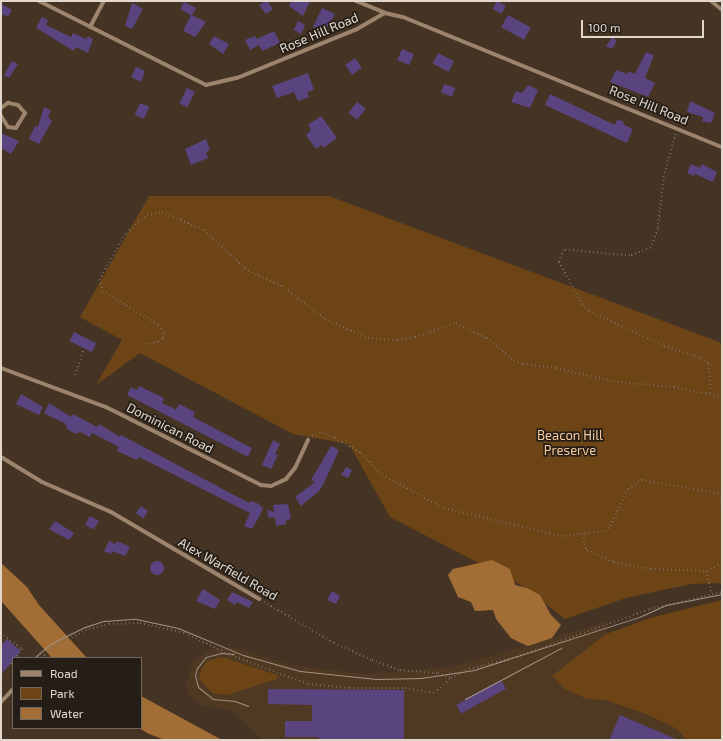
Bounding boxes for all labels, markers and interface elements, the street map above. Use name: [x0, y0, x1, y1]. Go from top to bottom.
street label: Rose Hill Road: [277, 9, 361, 57]
scale bar: [583, 12, 706, 38]
text: 100 m: [588, 20, 620, 34]
street label: Rose Hill Road: [607, 82, 691, 128]
street label: Dominican Road: [124, 399, 216, 457]
park label: Beacon Hill Preserve: [537, 428, 603, 459]
street label: Alex Warfield Road: [176, 534, 280, 604]
legend: [12, 657, 142, 729]
text: Road: [50, 666, 78, 680]
text: Park: [50, 686, 75, 700]
text: Water: [50, 706, 84, 720]

